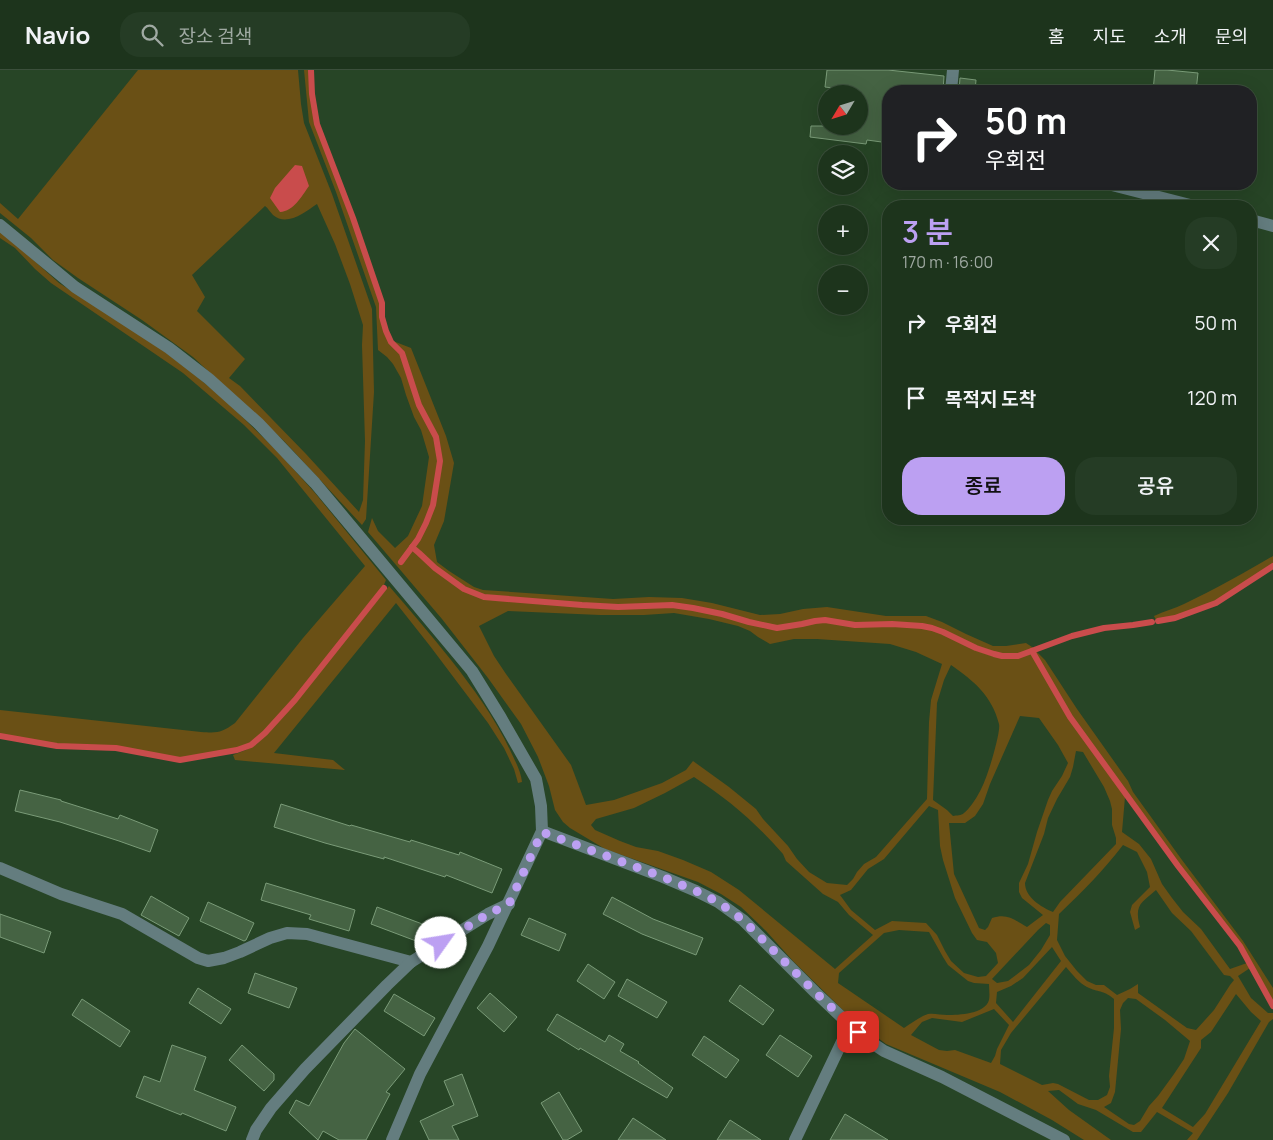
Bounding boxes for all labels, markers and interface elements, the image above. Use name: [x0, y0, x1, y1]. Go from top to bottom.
search box: [120, 12, 470, 57]
text: Navio: [25, 18, 90, 51]
icon: search: [138, 21, 166, 49]
text: 장소 검색: [178, 23, 252, 49]
text: 홈: [1048, 24, 1065, 48]
text: 지도: [1093, 24, 1126, 48]
text: 소개: [1154, 24, 1187, 48]
text: 문의: [1215, 24, 1248, 48]
north arrow: [818, 85, 868, 135]
map controls: [818, 85, 868, 315]
text: 50 m: [985, 97, 1067, 145]
icon: right: [902, 105, 967, 170]
button: layers: [818, 145, 868, 195]
text: 우회전: [985, 145, 1046, 175]
button: +: [818, 205, 868, 255]
text: 3 분: [902, 211, 953, 252]
button: close: [1185, 217, 1237, 269]
text: 170 m · 16:00: [902, 251, 993, 273]
button: −: [818, 265, 868, 315]
icon: right: [902, 309, 930, 337]
text: 50 m: [1195, 310, 1237, 336]
text: 우회전: [945, 311, 997, 337]
icon: arrive: [902, 384, 930, 412]
text: 120 m: [1187, 385, 1237, 411]
text: 목적지 도착: [945, 386, 1036, 412]
button: 종료: [902, 457, 1065, 515]
button: 공유: [1075, 457, 1237, 515]
position arrow: [414, 916, 466, 968]
pin: [837, 1011, 879, 1053]
icon: arrive: [844, 1018, 872, 1046]

